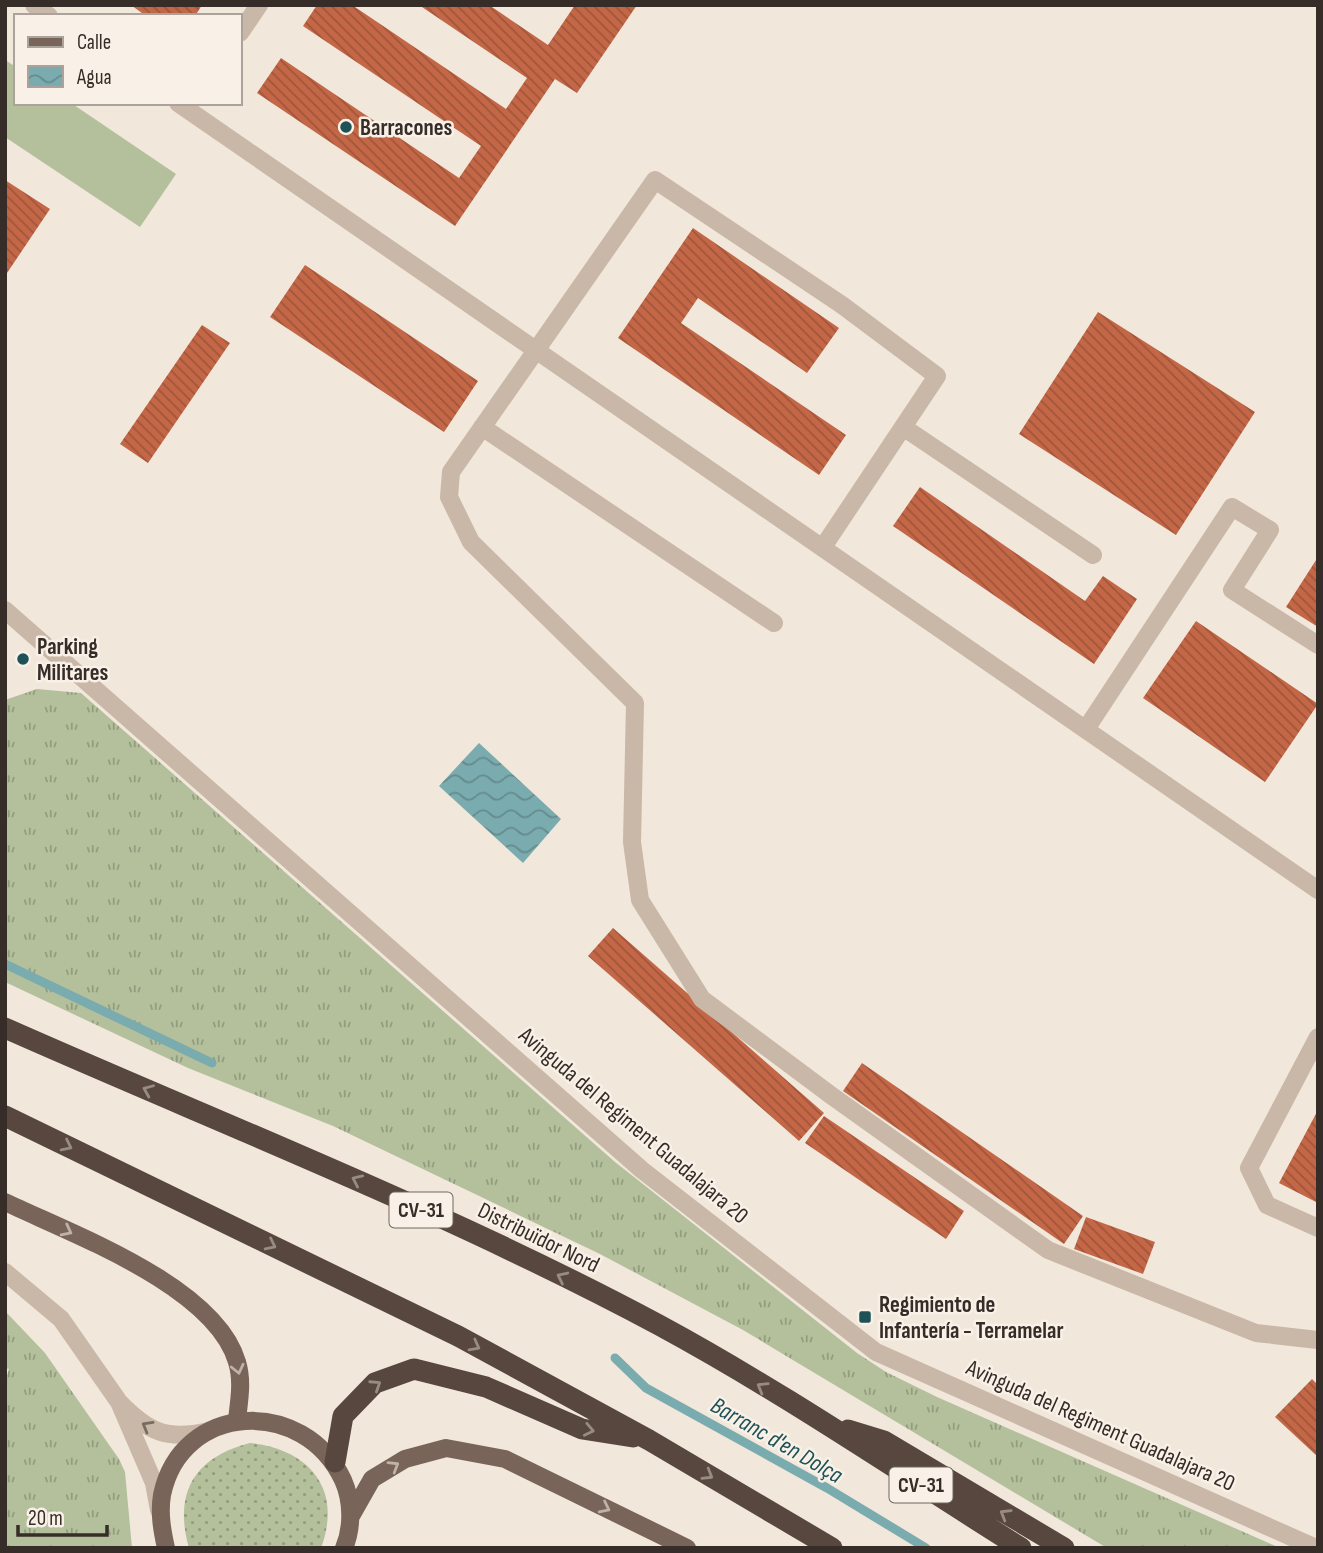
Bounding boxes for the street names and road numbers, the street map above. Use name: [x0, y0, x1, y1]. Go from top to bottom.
street label: Avinguda del Regiment Guadalajara 20: [512, 1021, 754, 1230]
road number: CV-31: [390, 1192, 452, 1228]
street label: Distribuïdor Nord: [473, 1196, 604, 1279]
street label: Avinguda del Regiment Guadalajara 20: [961, 1354, 1239, 1498]
road number: CV-31: [890, 1468, 953, 1502]

